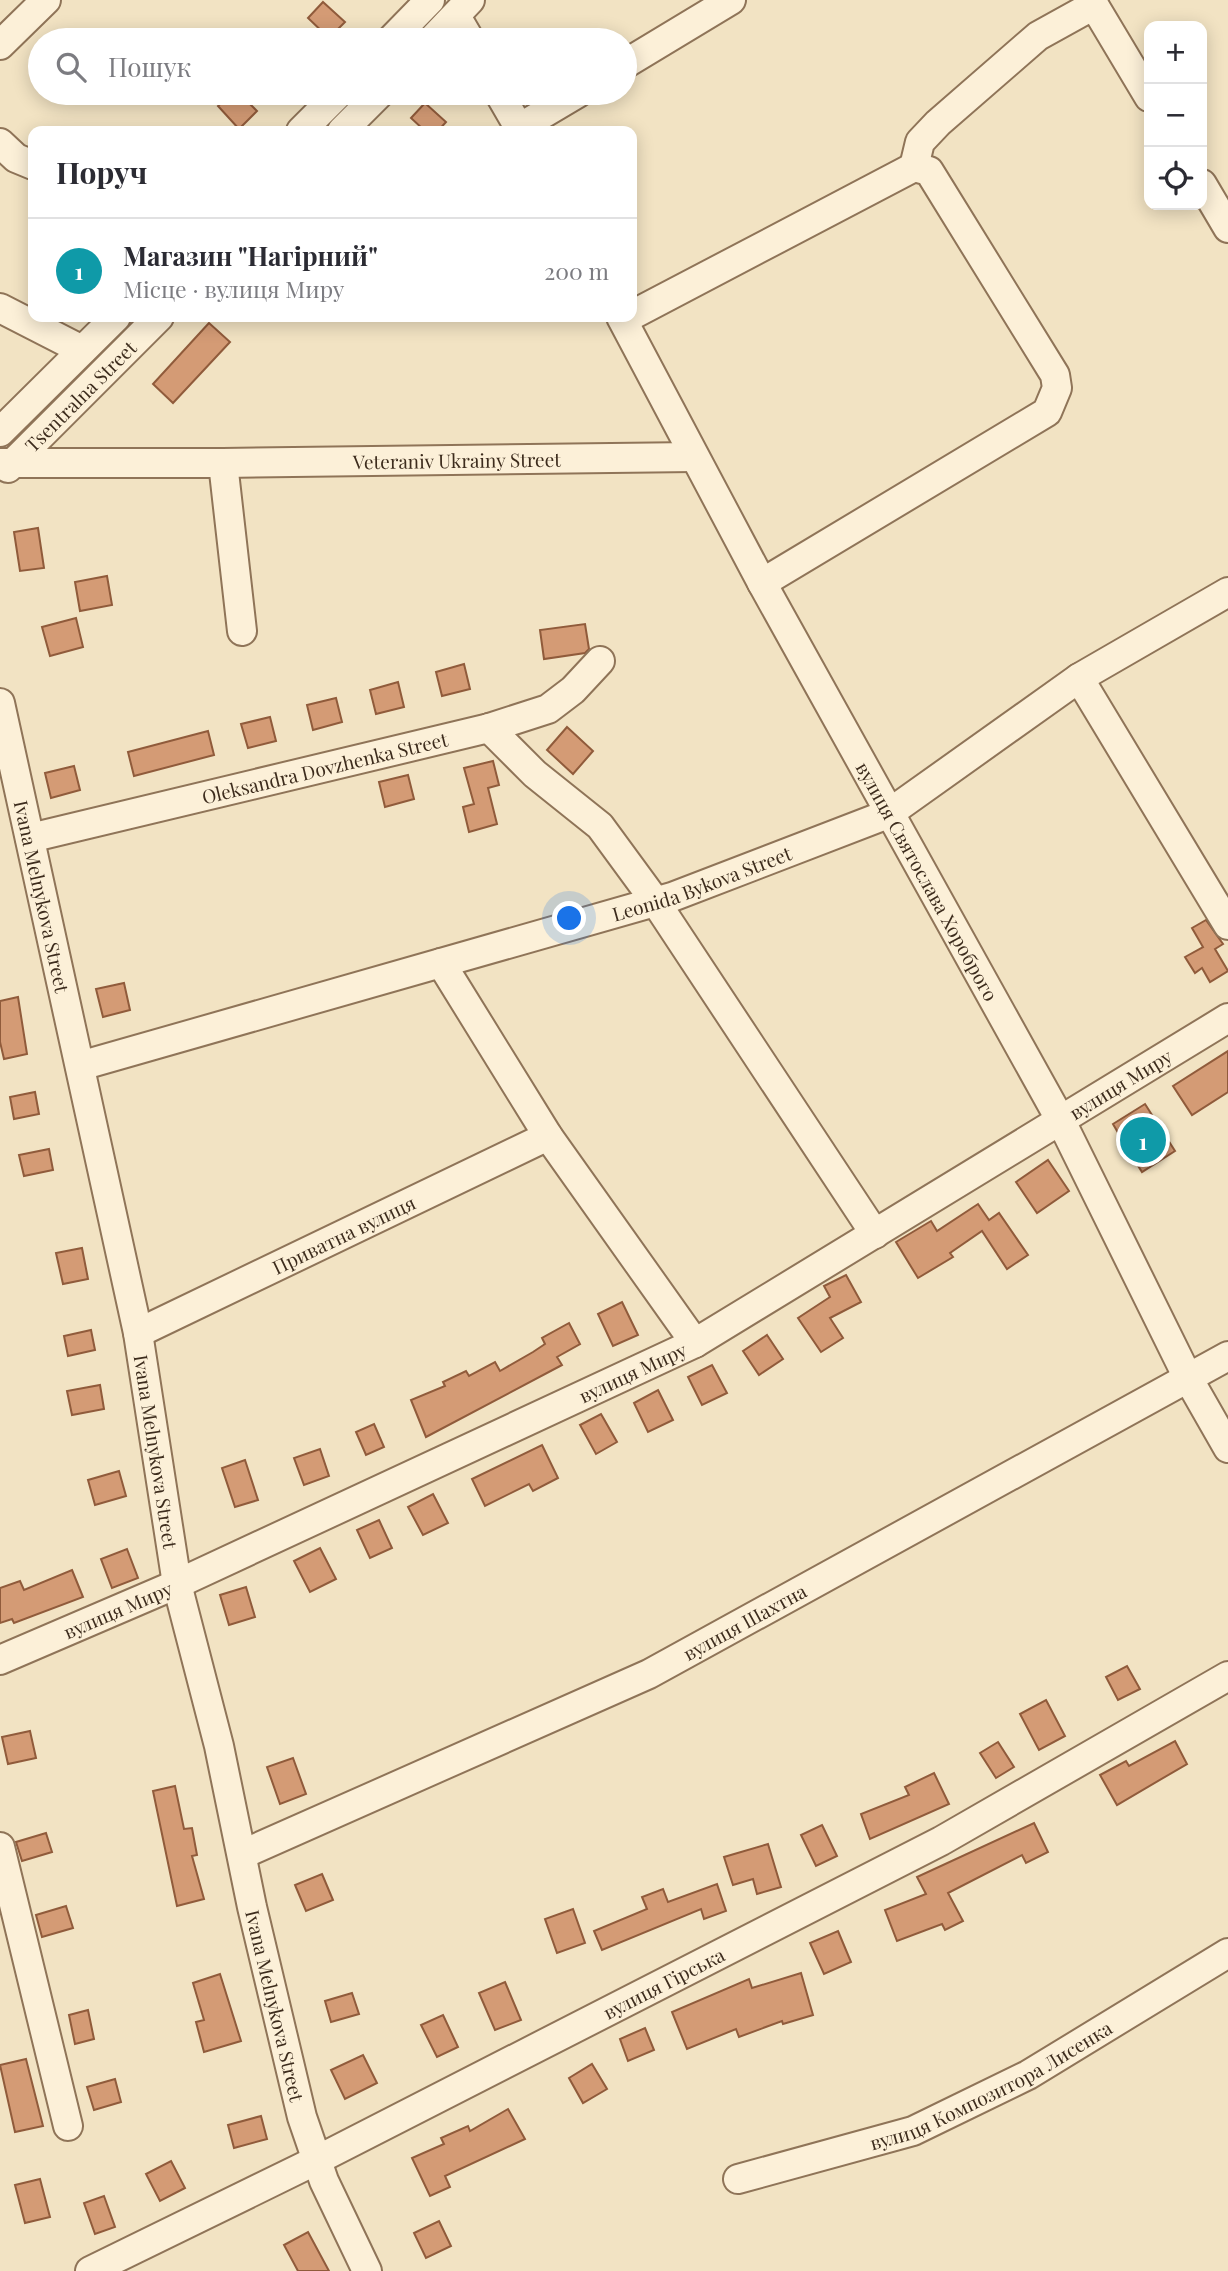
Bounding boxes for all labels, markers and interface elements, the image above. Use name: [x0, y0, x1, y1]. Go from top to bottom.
map controls: [1144, 21, 1207, 210]
button: +: [1144, 21, 1207, 84]
search box: [28, 28, 637, 105]
icon: search: [52, 48, 90, 86]
text: Пошук: [108, 49, 191, 84]
button: −: [1144, 84, 1207, 147]
button: locate: [1144, 147, 1207, 210]
text: Поруч: [56, 152, 147, 192]
text: Магазин "Нагірний": [123, 238, 378, 273]
text: 1: [75, 255, 83, 286]
text: 200 m: [544, 255, 609, 286]
text: Місце · вулиця Миру: [123, 273, 344, 304]
street label: Tsentralna Street: [19, 334, 142, 457]
street label: Veteraniv Ukrainy Street: [352, 446, 561, 474]
street label: Oleksandra Dovzhenka Street: [199, 725, 450, 809]
street label: вулиця Святослава Хороброго: [851, 757, 1005, 1005]
street label: Ivana Melnykova Street: [9, 798, 76, 995]
street label: Leonida Bykova Street: [609, 839, 795, 926]
your location: [552, 901, 586, 935]
street label: вулиця Миру: [1064, 1042, 1177, 1125]
pin: 1: [1120, 1114, 1166, 1166]
street label: Приватна вулиця: [268, 1189, 419, 1280]
street label: вулиця Миру: [574, 1336, 691, 1408]
street label: Ivana Melnykova Street: [129, 1353, 184, 1551]
street label: вулиця Миру: [59, 1575, 176, 1644]
street label: вулиця Шахтна: [678, 1577, 811, 1666]
street label: Ivana Melnykova Street: [240, 1907, 311, 2104]
street label: вулиця Гірська: [598, 1941, 729, 2025]
street label: вулиця Композитора Лисенка: [867, 2014, 1117, 2155]

